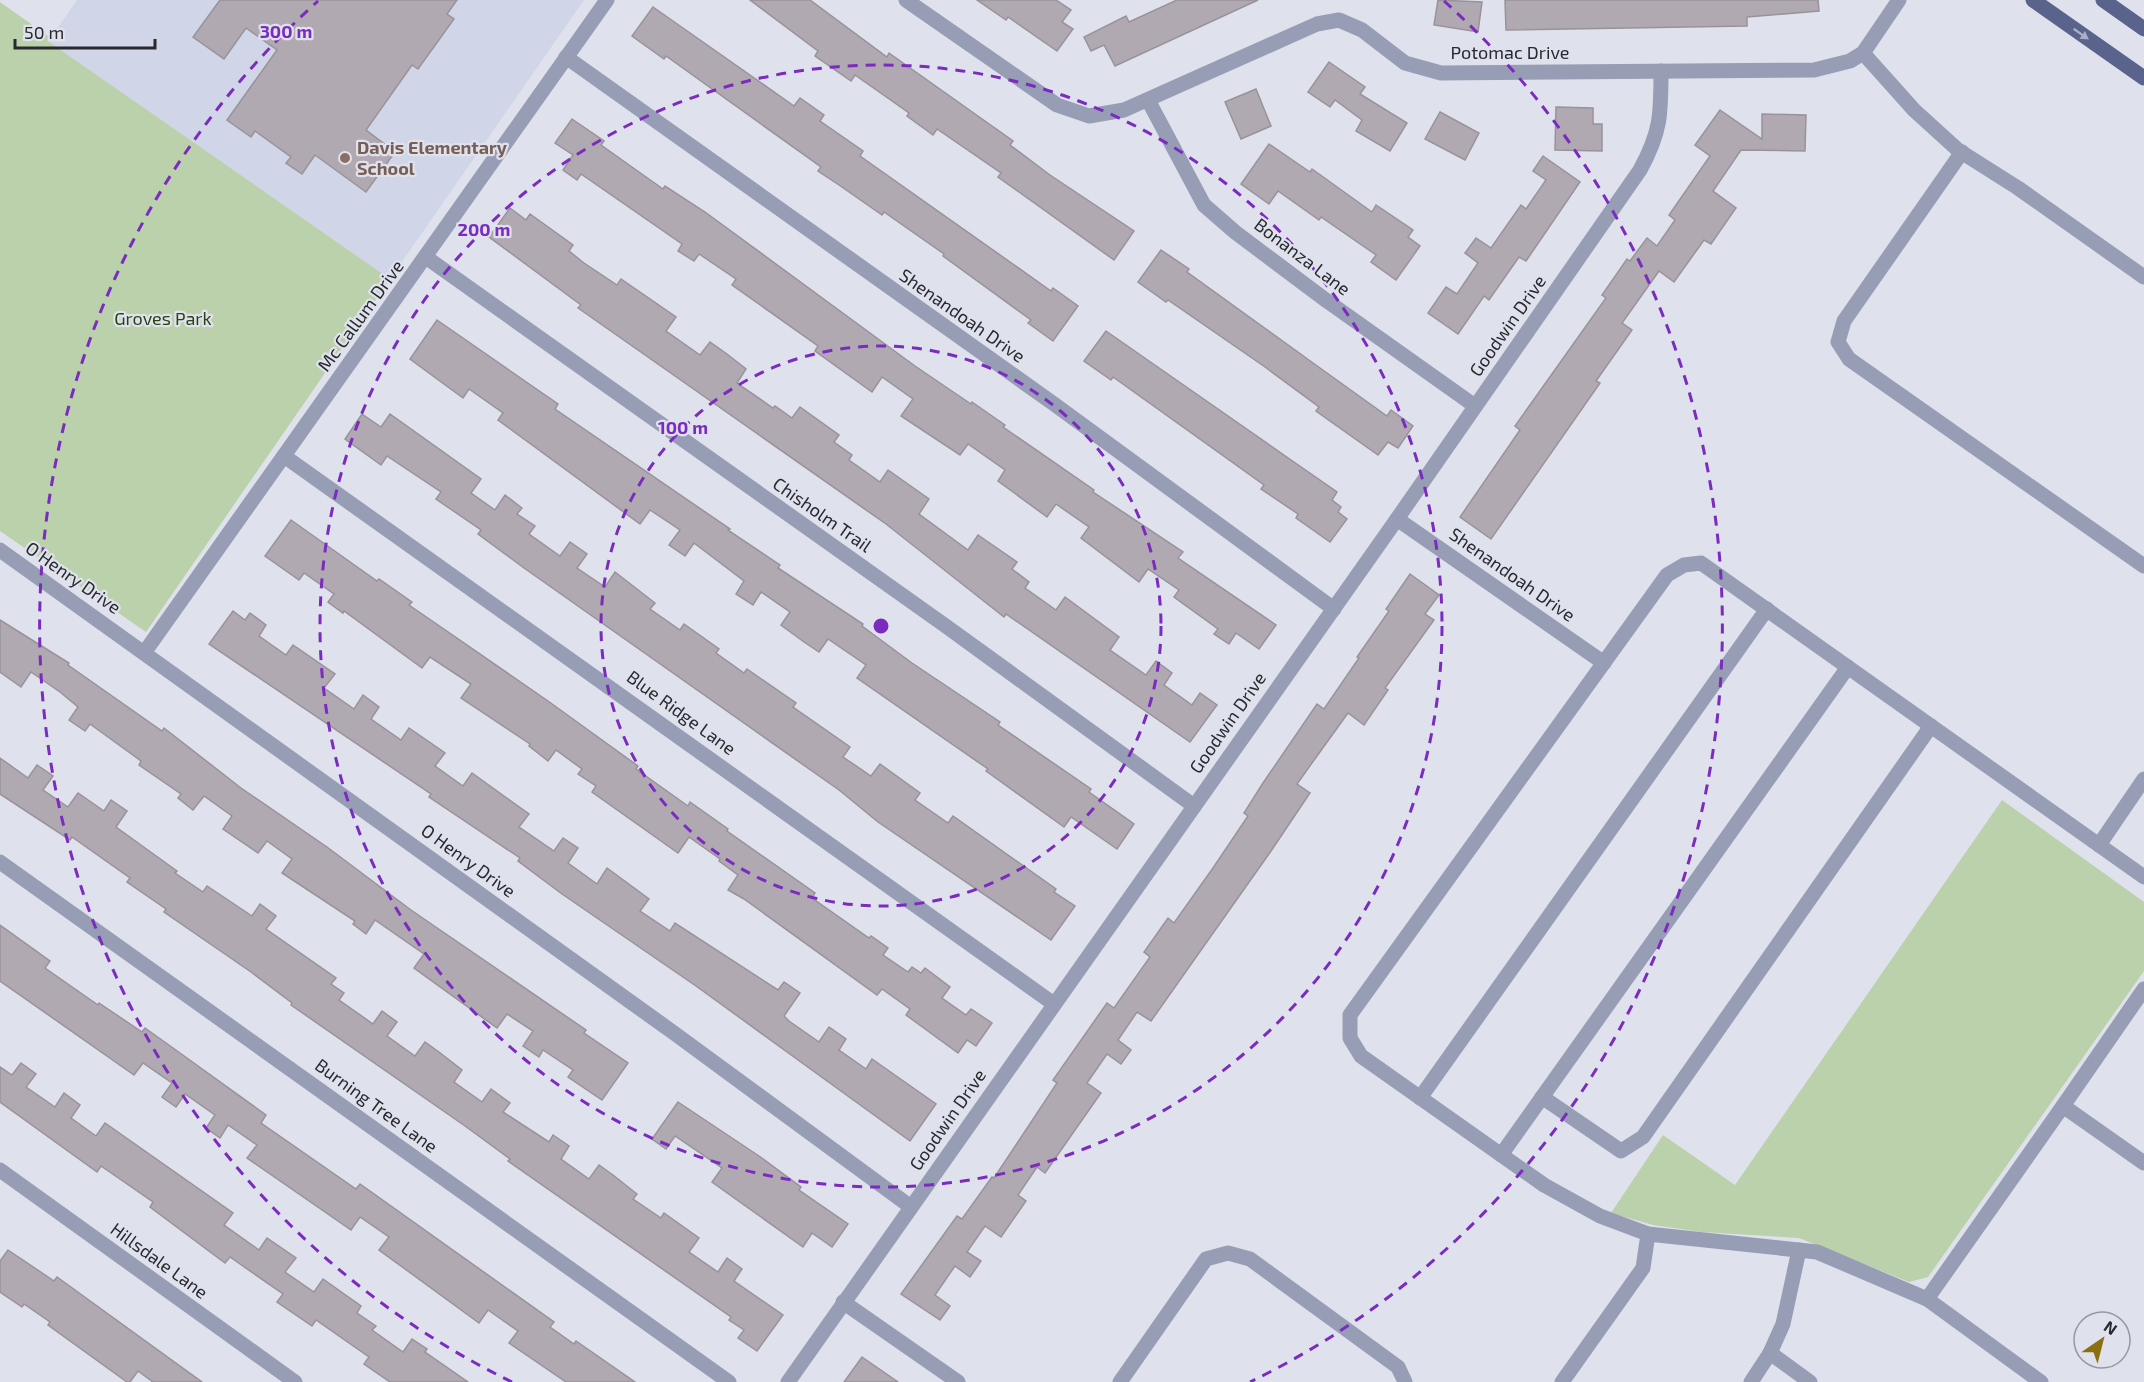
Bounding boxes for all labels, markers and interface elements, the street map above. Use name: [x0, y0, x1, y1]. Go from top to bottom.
scale bar: [15, 12, 154, 50]
text: 300 m: [260, 20, 312, 42]
text: 50 m: [24, 21, 64, 43]
one-way arrow: [2072, 28, 2088, 40]
street label: Potomac Drive: [1451, 41, 1570, 63]
place label: Davis Elementary School: [357, 136, 508, 179]
marker: Davis Elementary School: [338, 151, 352, 165]
street label: Bonanza Lane: [1250, 213, 1355, 299]
text: 200 m: [458, 218, 510, 240]
street label: Mc Callum Drive: [312, 255, 408, 375]
street label: Shenandoah Drive: [895, 264, 1030, 367]
street label: Goodwin Drive: [1464, 271, 1550, 380]
park label: Groves Park: [114, 307, 212, 329]
text: 100 m: [658, 416, 708, 438]
street label: Chisholm Trail: [769, 472, 877, 557]
street label: Shenandoah Drive: [1445, 523, 1580, 626]
street label: O Henry Drive: [22, 536, 125, 618]
centre of rings: [871, 616, 891, 636]
street label: Blue Ridge Lane: [623, 665, 740, 759]
street label: Goodwin Drive: [1184, 668, 1270, 777]
street label: O Henry Drive: [417, 819, 520, 902]
street label: Burning Tree Lane: [311, 1053, 442, 1157]
street label: Goodwin Drive: [904, 1065, 990, 1174]
street label: Hillsdale Lane: [107, 1218, 212, 1303]
north arrow: [2072, 1310, 2132, 1370]
text: N: [2101, 1316, 2121, 1338]

